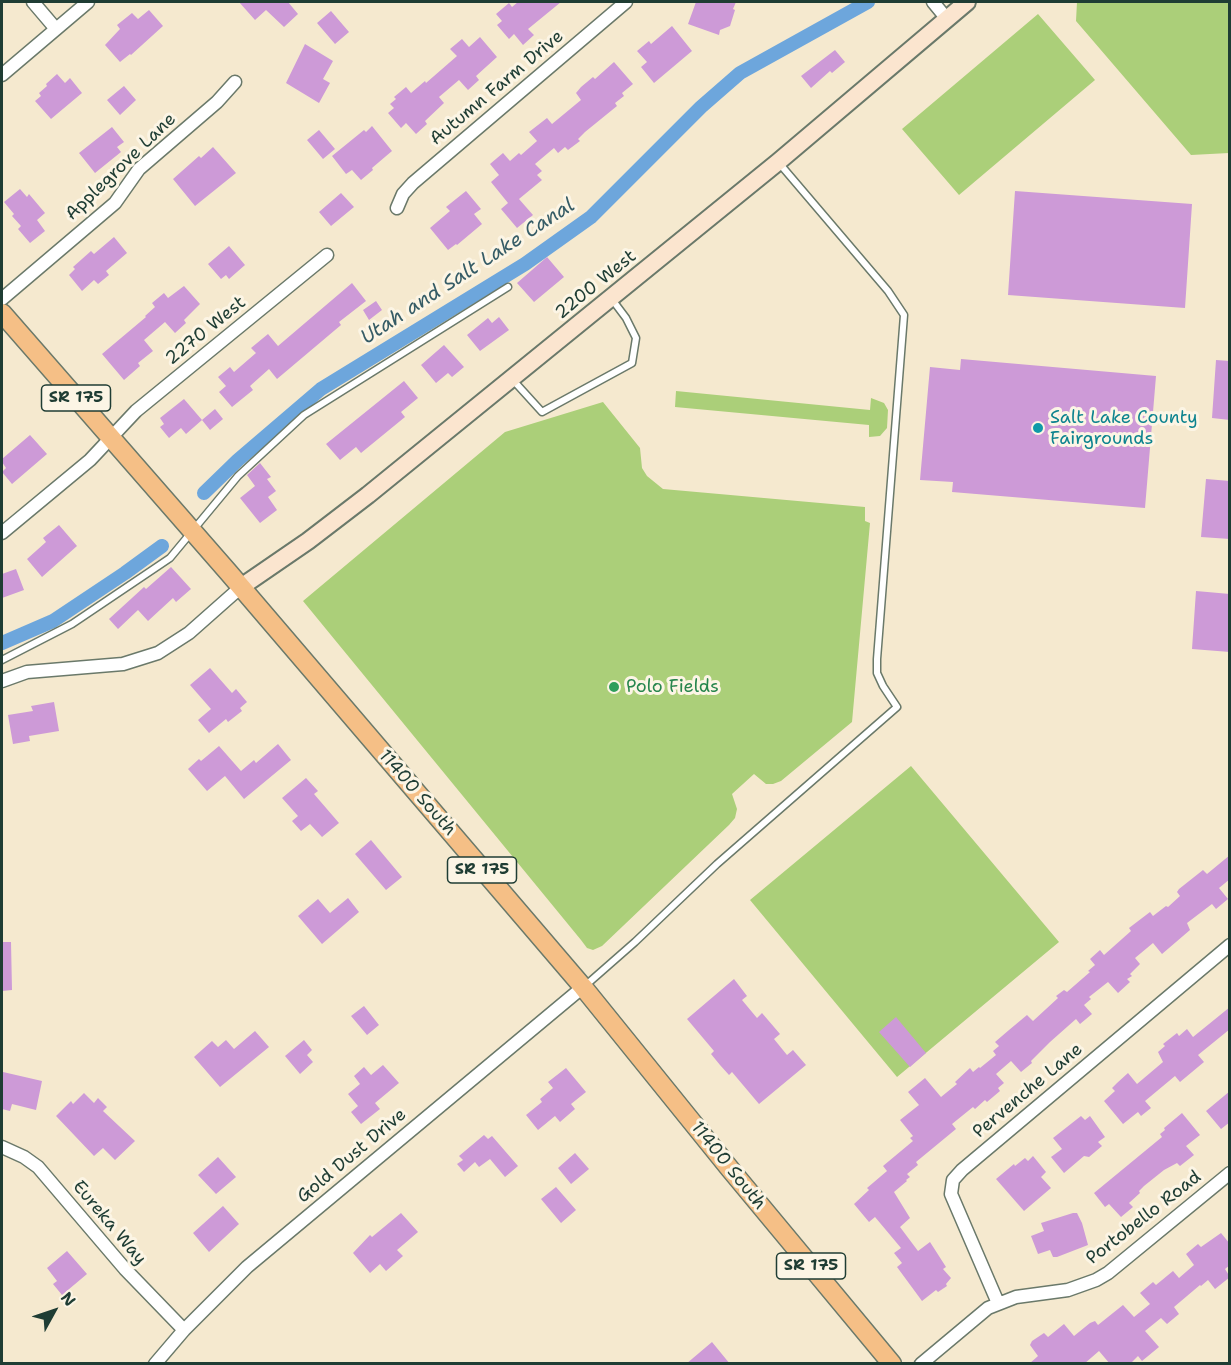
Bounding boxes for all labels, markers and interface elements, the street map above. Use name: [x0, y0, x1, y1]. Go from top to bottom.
street label: Autumn Farm Drive: [426, 26, 568, 150]
street label: Applegrove Lane: [61, 109, 181, 225]
water label: Utah and Salt Lake Canal: [357, 194, 579, 350]
street label: 2200 West: [551, 246, 641, 324]
street label: 2270 West: [162, 292, 250, 370]
road number: SR 175: [42, 385, 110, 411]
place label: Salt Lake County Fairgrounds: [1050, 407, 1198, 450]
marker: Salt Lake County Fairgrounds: [1031, 421, 1045, 435]
place label: Polo Fields: [626, 676, 719, 698]
marker: Polo Fields: [607, 680, 621, 694]
street label: 11400 South: [374, 746, 460, 840]
road number: SR 175: [448, 857, 516, 883]
street label: Pervenche Lane: [969, 1039, 1087, 1143]
street label: Gold Dust Drive: [293, 1104, 411, 1208]
street label: 11400 South: [686, 1118, 770, 1214]
street label: Portobello Road: [1082, 1166, 1206, 1270]
street label: Eureka Way: [68, 1177, 150, 1269]
road number: SR 175: [776, 1253, 846, 1279]
north arrow: [24, 1281, 84, 1341]
text: N: [56, 1287, 80, 1311]

